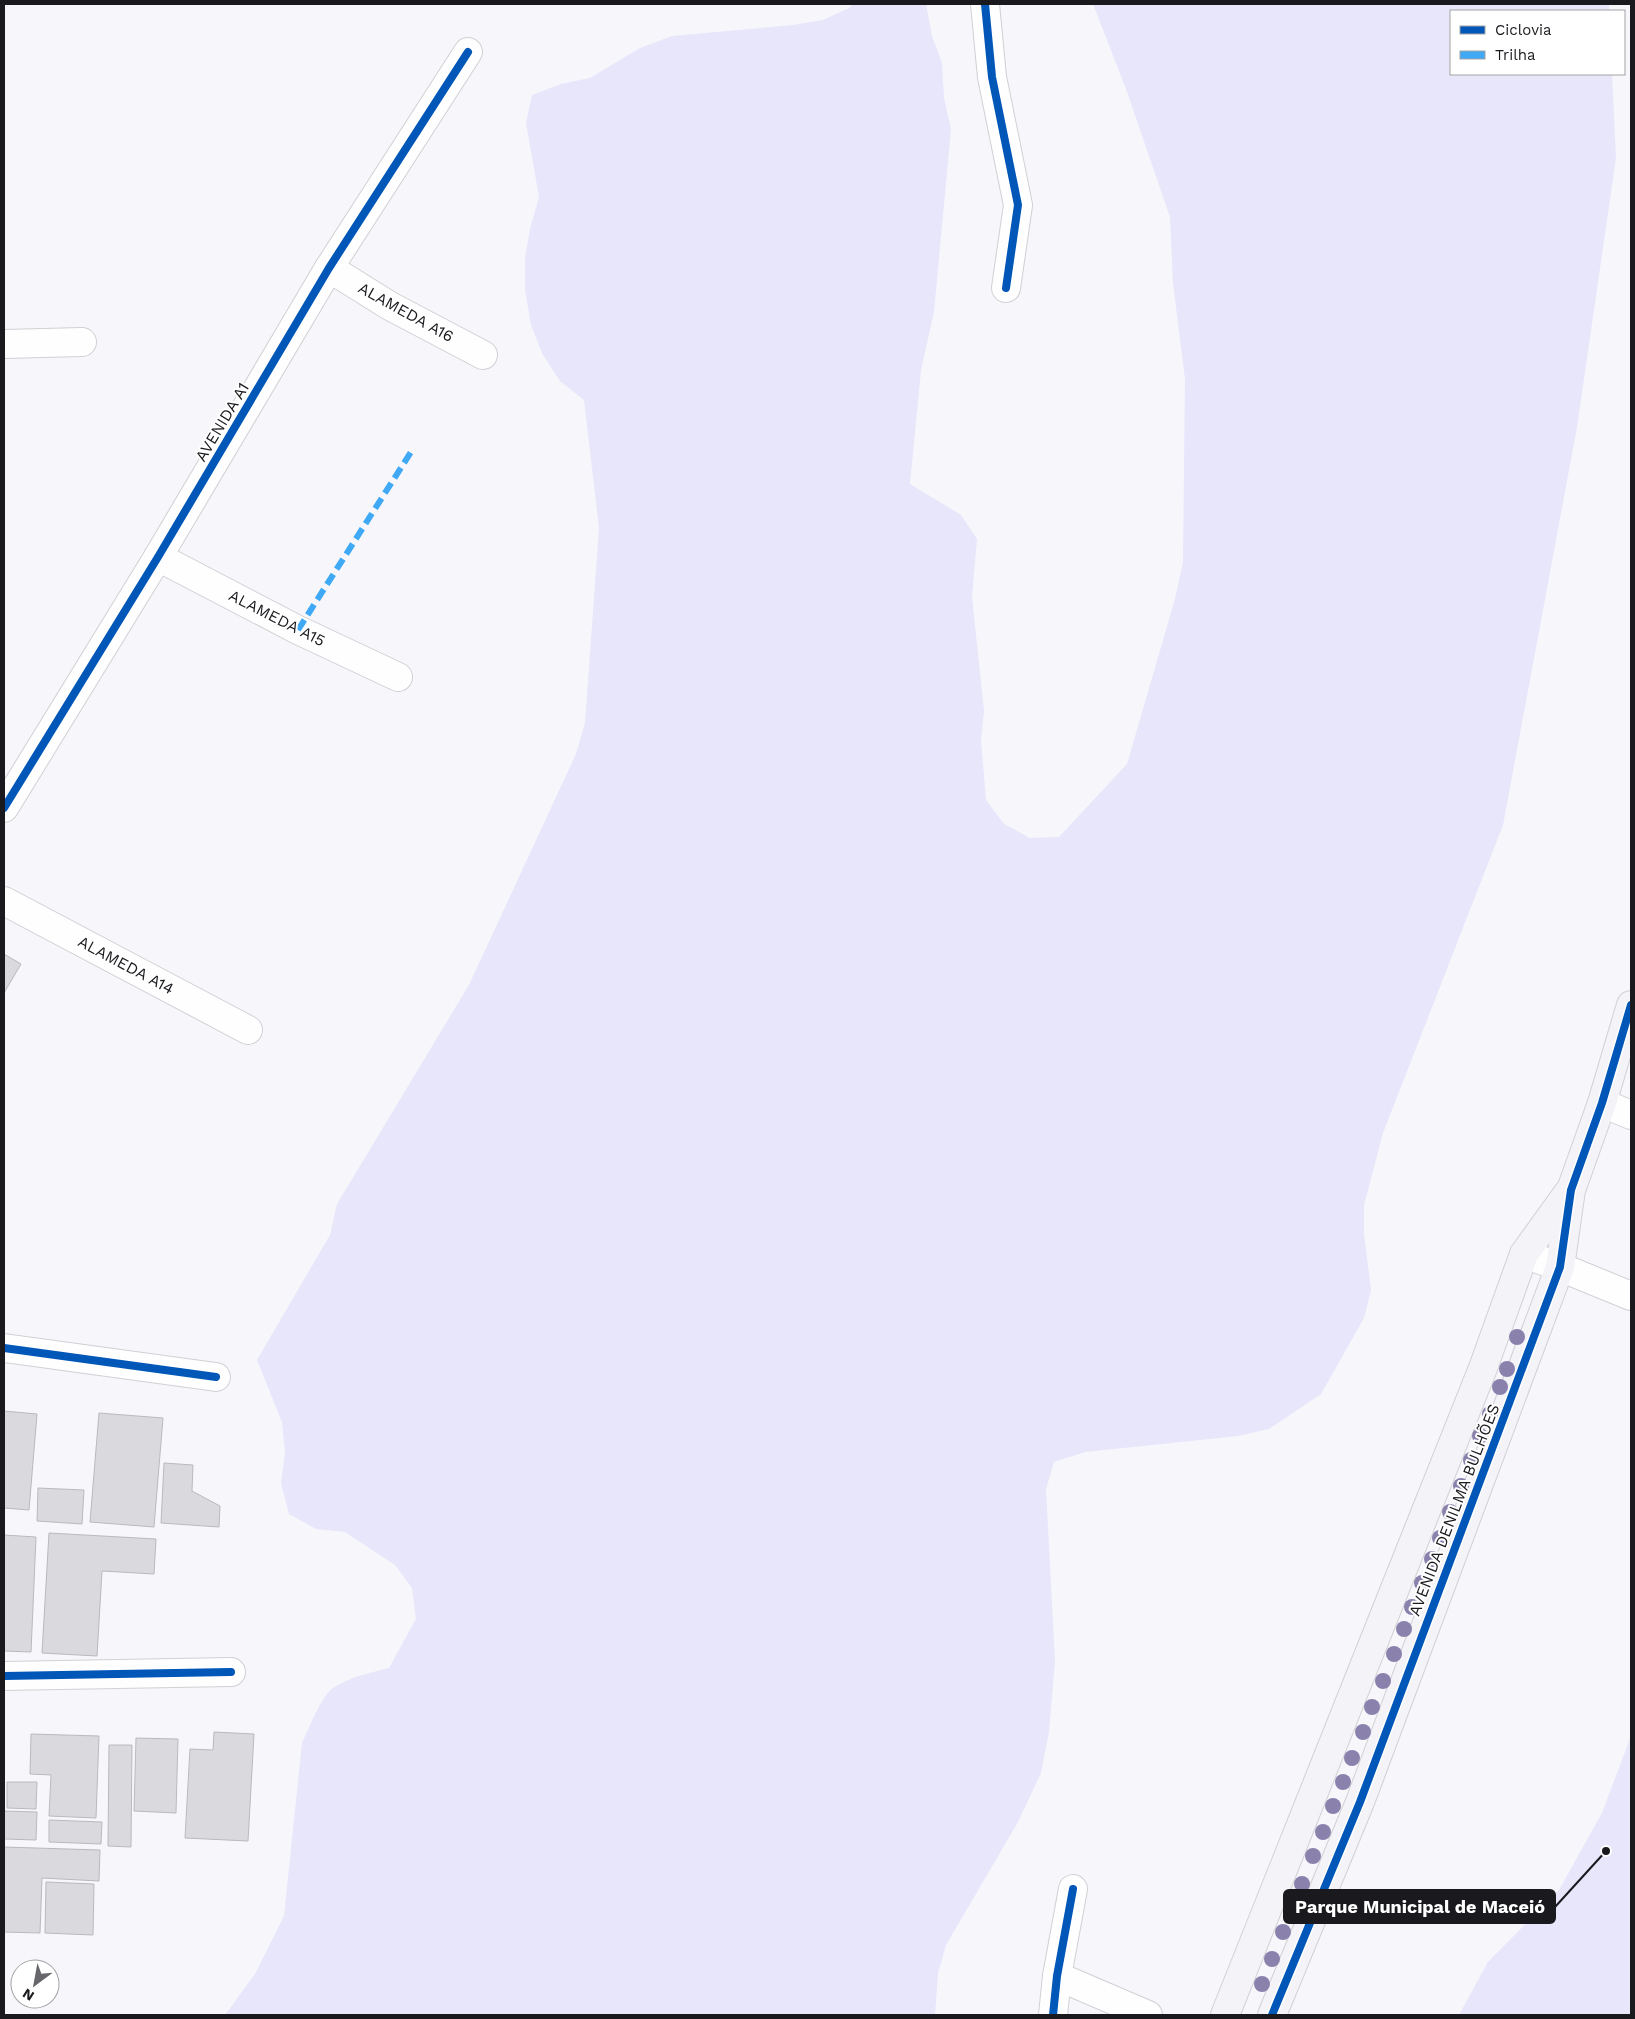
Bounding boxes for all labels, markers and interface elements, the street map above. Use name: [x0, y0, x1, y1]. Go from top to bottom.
legend: [1450, 10, 1625, 75]
text: Ciclovia: [1495, 21, 1552, 39]
text: Trilha: [1495, 46, 1536, 64]
street label: ALAMEDA A16: [355, 278, 457, 346]
street label: AVENIDA A1: [191, 379, 253, 465]
street label: ALAMEDA A15: [226, 586, 328, 650]
street label: ALAMEDA A14: [75, 932, 177, 998]
street label: AVENIDA DENILMA BULHÕES: [1405, 1401, 1503, 1619]
callout: Parque Municipal de Maceió: [1284, 1890, 1555, 1923]
text: Parque Municipal de Maceió: [1295, 1896, 1545, 1917]
north arrow: [10, 1959, 60, 2009]
text: N: [19, 1985, 37, 2005]

